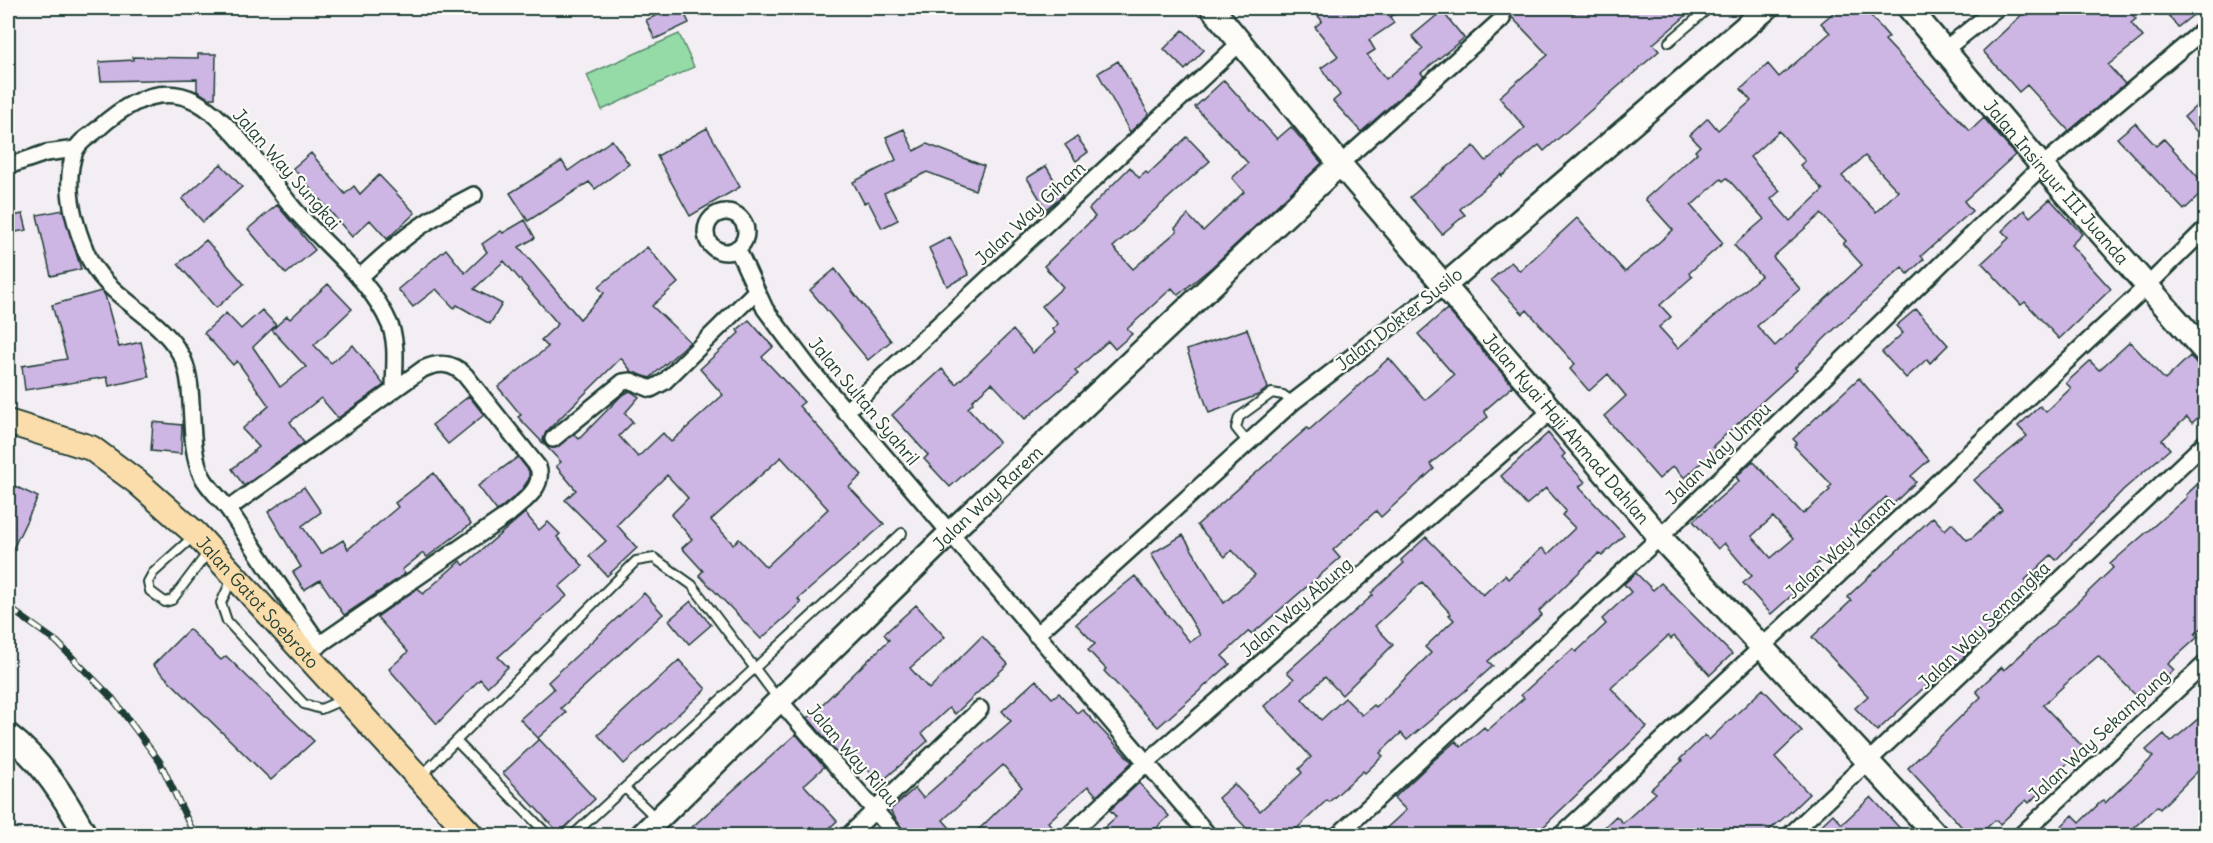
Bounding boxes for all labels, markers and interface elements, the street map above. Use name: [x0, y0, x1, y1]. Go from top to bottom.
street label: Jalan Insinyur III Juanda: [1979, 94, 2134, 269]
street label: Jalan Way Sungkai: [228, 104, 346, 234]
street label: Jalan Way Giham: [970, 156, 1090, 270]
street label: Jalan Dokter Susilo: [1331, 262, 1467, 376]
street label: Jalan Kyai Haji Ahmad Dahlan: [1478, 328, 1655, 529]
street label: Jalan Sultan Syahril: [804, 332, 924, 470]
street label: Jalan Way Umpu: [1661, 397, 1775, 509]
street label: Jalan Way Rarem: [927, 440, 1047, 555]
street label: Jalan Way Kanan: [1780, 490, 1900, 604]
street label: Jalan Gatot Soebroto: [192, 531, 324, 673]
street label: Jalan Way Abung: [1235, 552, 1357, 662]
street label: Jalan Way Semangka: [1913, 556, 2055, 694]
street label: Jalan Way Sekampung: [2024, 664, 2174, 806]
street label: Jalan Way Rilau: [802, 699, 904, 811]

